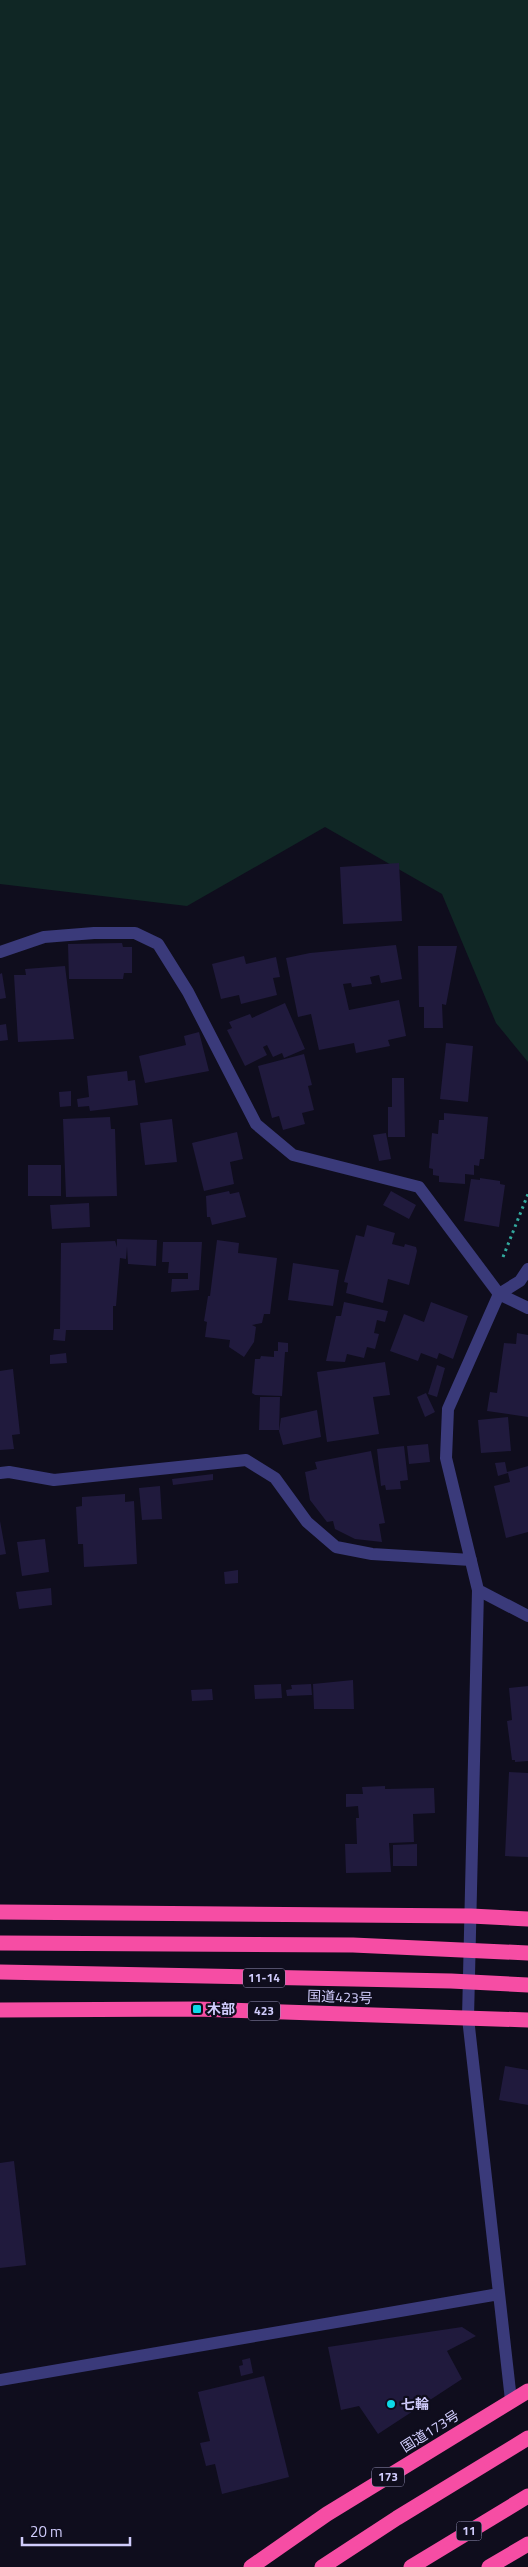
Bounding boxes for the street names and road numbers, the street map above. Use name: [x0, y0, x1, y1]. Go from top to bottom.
road number: 11-14: [243, 1969, 285, 1988]
street label: 国道423号: [307, 1985, 373, 2008]
road number: 423: [248, 2002, 280, 2020]
street label: 国道173号: [396, 2404, 463, 2457]
road number: 173: [372, 2468, 404, 2486]
road number: 11: [456, 2522, 482, 2540]

